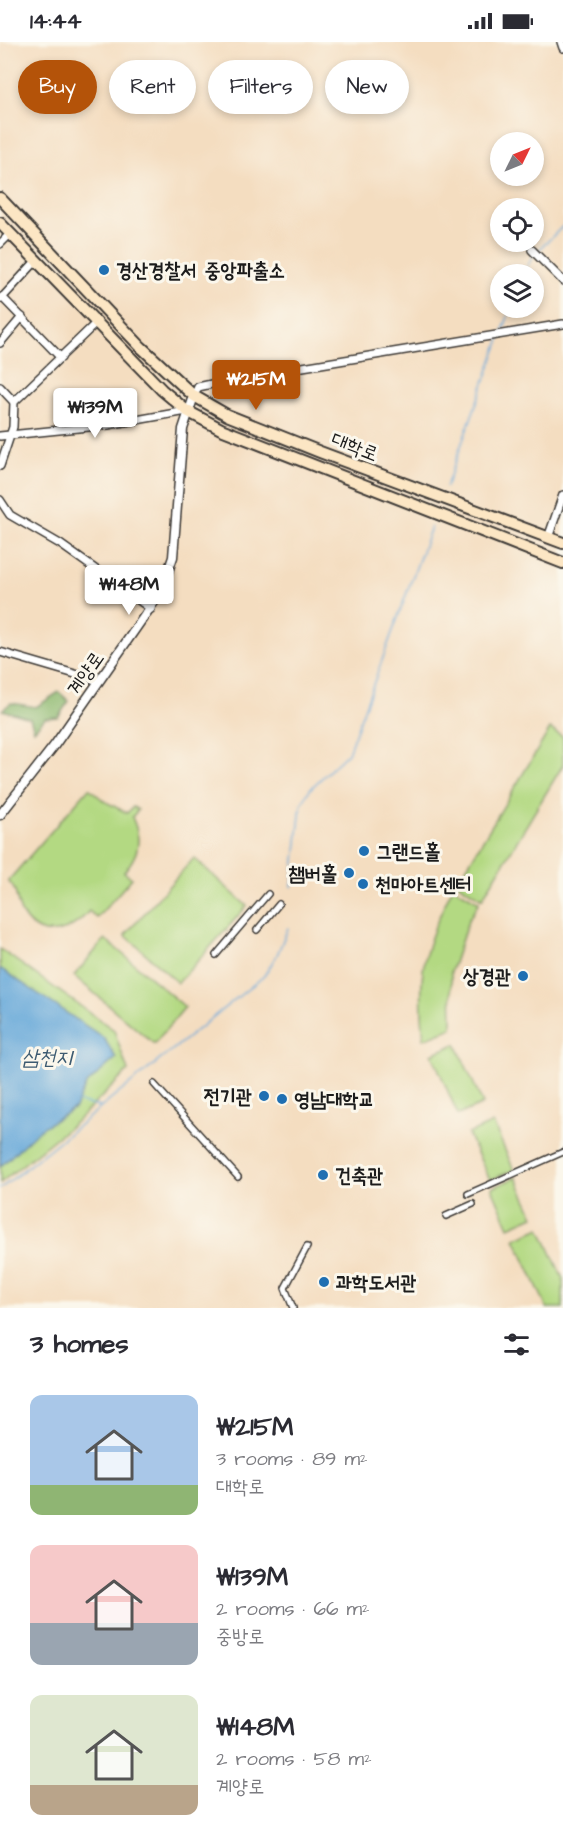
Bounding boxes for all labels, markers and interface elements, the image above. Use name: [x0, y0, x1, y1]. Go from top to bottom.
text: 14:44: [30, 6, 81, 37]
chip: Buy: [18, 60, 97, 114]
chip: Rent: [109, 60, 196, 114]
chip: Filters: [208, 60, 313, 114]
chip: New: [325, 60, 409, 114]
north arrow: [490, 132, 544, 186]
map controls: [490, 132, 544, 318]
button: locate: [490, 198, 544, 252]
place label: 경산경찰서 중앙파출소: [116, 257, 285, 285]
marker: 경산경찰서 중앙파출소: [97, 263, 111, 277]
button: layers: [490, 264, 544, 318]
pin: ₩215M: [214, 360, 298, 411]
text: ₩215M: [226, 365, 286, 393]
pin: ₩139M: [53, 388, 137, 439]
text: ₩139M: [67, 393, 123, 421]
street label: 대학로: [327, 425, 382, 469]
pin: ₩148M: [87, 565, 171, 616]
text: ₩148M: [99, 570, 159, 598]
street label: 계양로: [61, 646, 111, 701]
place label: 그랜드홀: [376, 838, 440, 866]
marker: 그랜드홀: [357, 844, 371, 858]
place label: 챔버홀: [289, 860, 337, 888]
marker: 챔버홀: [342, 866, 356, 880]
place label: 천마아트센터: [375, 871, 472, 899]
marker: 천마아트센터: [356, 877, 370, 891]
place label: 상경관: [463, 963, 511, 991]
marker: 상경관: [516, 969, 530, 983]
water label: 삼천지: [22, 1043, 74, 1072]
place label: 전기관: [204, 1083, 252, 1111]
place label: 영남대학교: [294, 1086, 374, 1114]
marker: 전기관: [257, 1089, 271, 1103]
marker: 영남대학교: [275, 1092, 289, 1106]
place label: 건축관: [335, 1162, 383, 1190]
marker: 건축관: [316, 1168, 330, 1182]
place label: 과학도서관: [336, 1269, 416, 1297]
marker: 과학도서관: [317, 1275, 331, 1289]
text: 3 homes: [30, 1326, 129, 1362]
icon: filters: [500, 1328, 533, 1361]
text: ₩215M: [216, 1409, 293, 1445]
icon: home: [78, 1419, 150, 1491]
text: 3 rooms · 89 m²: [216, 1445, 368, 1473]
text: 대학로: [216, 1473, 264, 1501]
text: ₩139M: [216, 1559, 288, 1595]
icon: home: [78, 1569, 150, 1641]
text: 2 rooms · 66 m²: [216, 1595, 370, 1623]
text: 중방로: [216, 1623, 264, 1651]
text: ₩148M: [216, 1709, 295, 1745]
icon: home: [78, 1719, 150, 1791]
text: 2 rooms · 58 m²: [216, 1745, 372, 1773]
text: 계양로: [216, 1773, 264, 1801]

